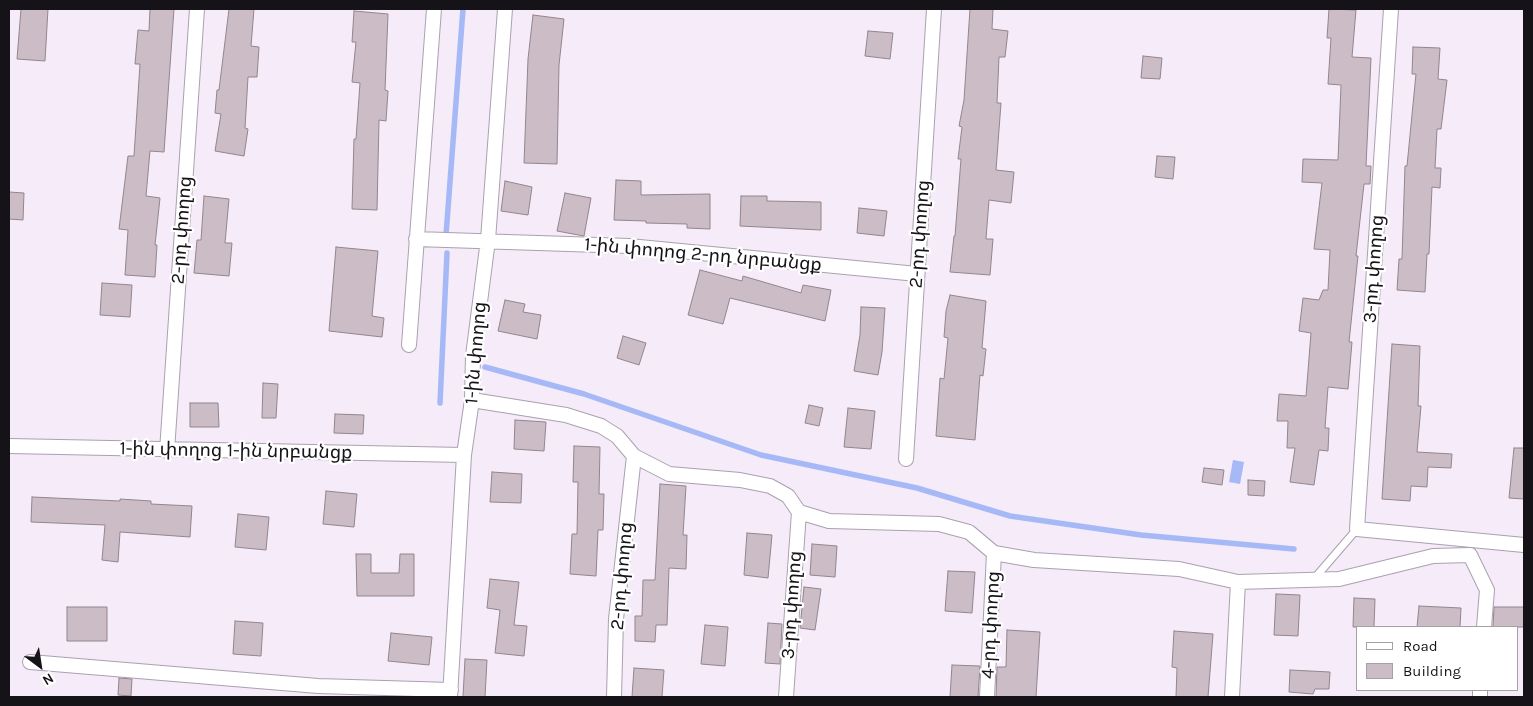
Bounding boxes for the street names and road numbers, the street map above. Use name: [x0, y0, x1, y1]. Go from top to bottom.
street label: 2-րդ փողոց: [167, 175, 197, 285]
street label: 2-րդ փողոց: [905, 179, 935, 289]
street label: 3-րդ փողոց: [1359, 214, 1389, 324]
street label: 1-ին փողոց 2-րդ նրբանցք: [583, 233, 823, 277]
street label: 1-ին փողոց: [460, 301, 492, 405]
street label: 1-ին փողոց 1-ին նրբանցք: [119, 438, 353, 464]
street label: 2-րդ փողոց: [606, 521, 638, 631]
street label: 3-րդ փողոց: [777, 550, 807, 660]
street label: 4-րդ փողոց: [977, 571, 1005, 679]

